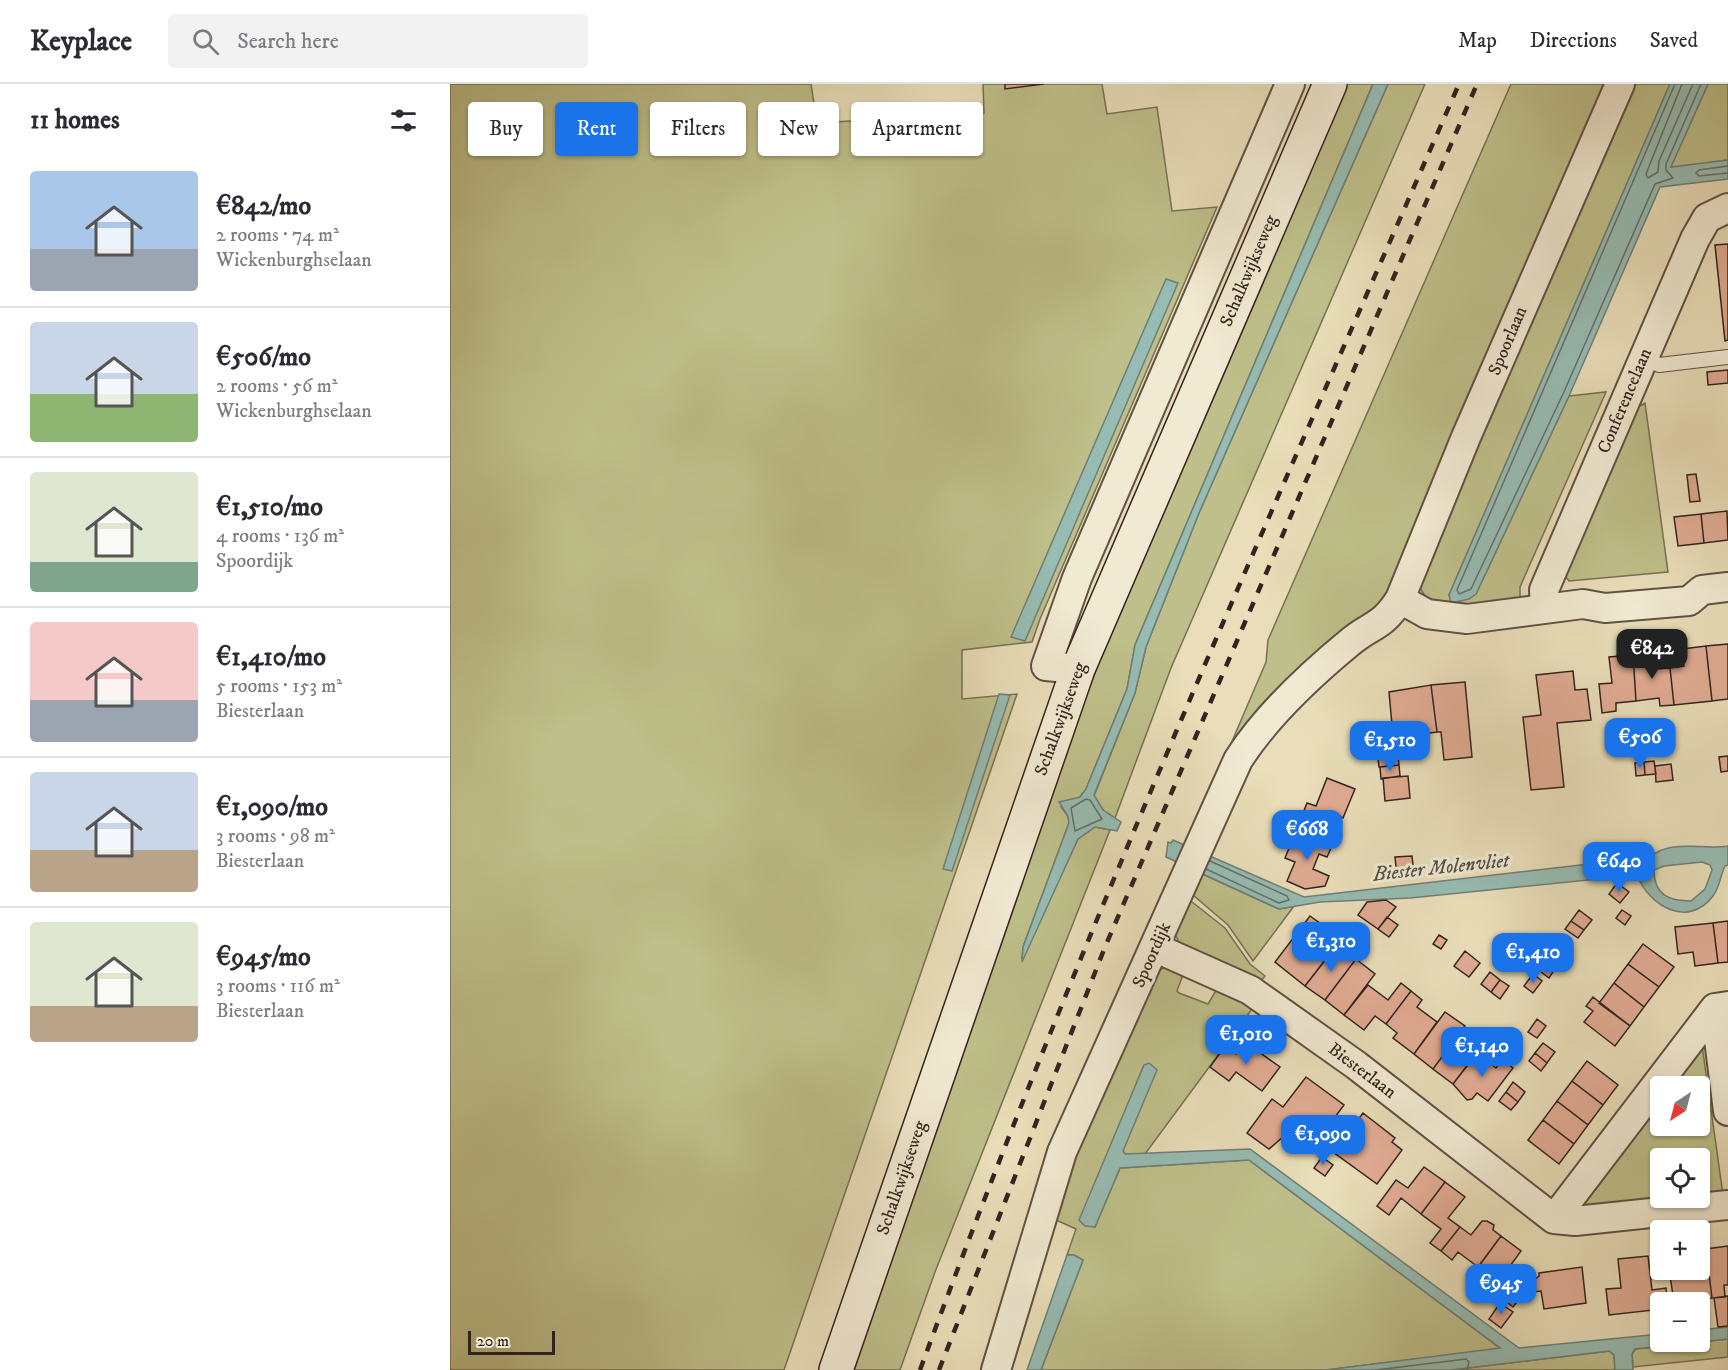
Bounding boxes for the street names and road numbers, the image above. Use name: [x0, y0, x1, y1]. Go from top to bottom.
street label: Schalkwijkseweg: [1216, 212, 1282, 330]
street label: Spoorlaan: [1484, 303, 1533, 379]
street label: Conferencelaan: [1593, 345, 1657, 457]
street label: Schalkwijkseweg: [1030, 659, 1092, 779]
street label: Spoordijk: [1128, 919, 1176, 991]
street label: Biesterlaan: [1324, 1038, 1401, 1104]
street label: Schalkwijkseweg: [872, 1118, 932, 1238]

